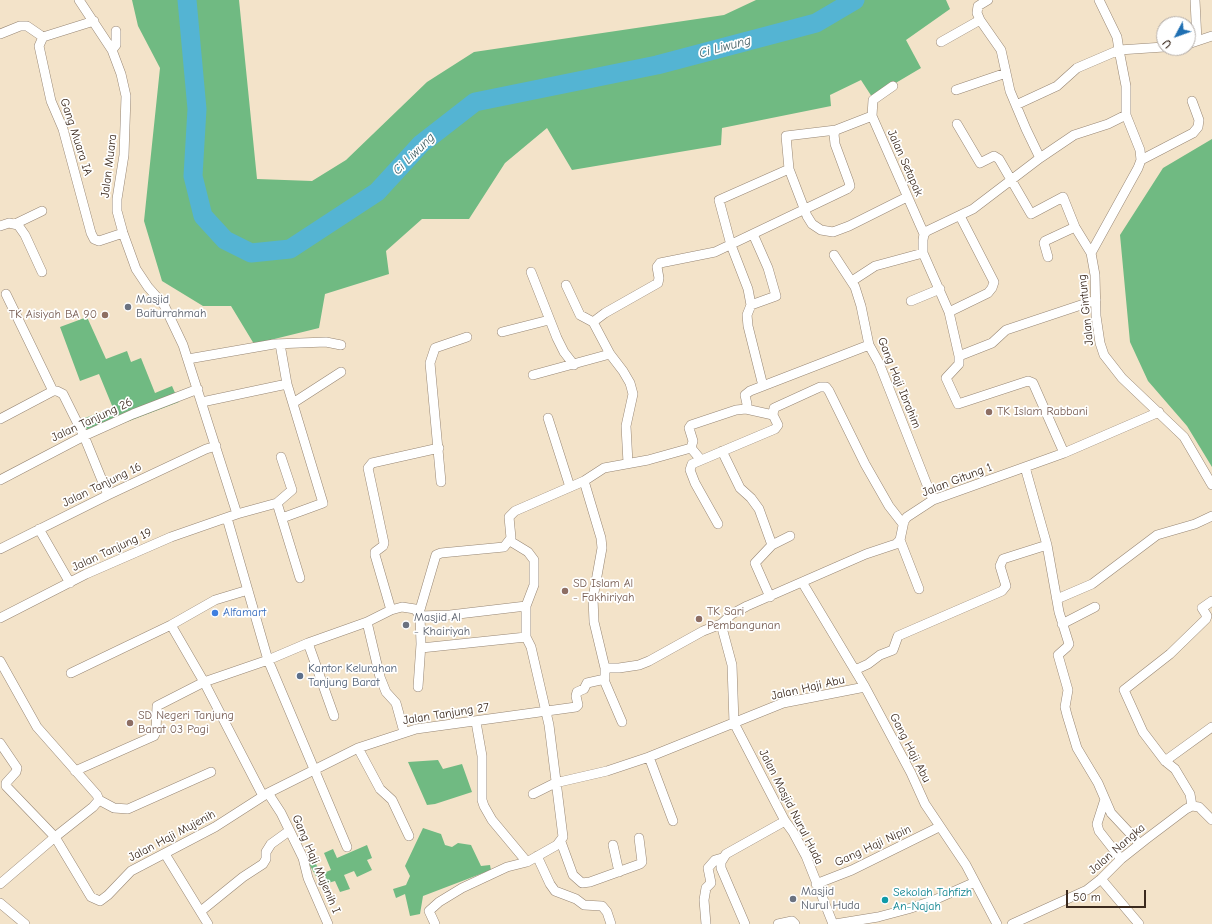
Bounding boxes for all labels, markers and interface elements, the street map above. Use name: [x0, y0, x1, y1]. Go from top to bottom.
north arrow: [1156, 16, 1196, 56]
water label: Ci Liwung: [697, 33, 753, 61]
text: U: [1160, 37, 1175, 51]
street label: Gang Muara IA: [57, 96, 95, 178]
street label: Jalan Setapak: [884, 127, 926, 199]
water label: Ci Liwung: [390, 130, 438, 178]
street label: Jalan Muara: [98, 133, 120, 199]
street label: Jalan Gintung: [1075, 274, 1097, 346]
place label: Masjid Baiturrahmah: [136, 293, 206, 321]
marker: Masjid Baiturrahmah: [123, 302, 133, 312]
place label: TK Aisiyah BA 90: [9, 308, 97, 322]
marker: TK Aisiyah BA 90: [100, 310, 110, 320]
street label: Gang Haji Ibrahim: [874, 335, 924, 431]
street label: Jalan Tanjung 26: [49, 395, 135, 445]
place label: TK Islam Rabbani: [997, 405, 1088, 419]
marker: TK Islam Rabbani: [984, 407, 994, 417]
street label: Jalan Tanjung 16: [60, 460, 144, 510]
street label: Jalan Gitung 1: [920, 460, 994, 500]
street label: Jalan Tanjung 19: [70, 525, 154, 575]
place label: SD Islam Al - Fakhiriyah: [573, 577, 635, 605]
marker: SD Islam Al - Fakhiriyah: [560, 586, 570, 596]
place label: TK Sari Pembangunan: [707, 605, 780, 633]
place label: Alfamart: [223, 606, 266, 620]
marker: Alfamart: [210, 608, 220, 618]
place label: Masjid Al - Khairiyah: [414, 611, 470, 639]
marker: TK Sari Pembangunan: [694, 614, 704, 624]
marker: Masjid Al - Khairiyah: [401, 620, 411, 630]
place label: Kantor Kelurahan Tanjung Barat: [308, 662, 397, 690]
marker: Kantor Kelurahan Tanjung Barat: [295, 671, 305, 681]
street label: Jalan Haji Abu: [770, 673, 846, 703]
street label: Jalan Tanjung 27: [402, 700, 490, 728]
place label: SD Negeri Tanjung Barat 03 Pagi: [138, 709, 234, 737]
street label: Gang Haji Abu: [886, 711, 934, 785]
marker: SD Negeri Tanjung Barat 03 Pagi: [125, 718, 135, 728]
street label: Jalan Masjid Nurul Huda: [756, 747, 826, 867]
street label: Jalan Haji Mujenih: [126, 807, 218, 865]
street label: Gang Haji Mujenih I: [289, 813, 343, 915]
street label: Jalan Nangka: [1086, 821, 1148, 877]
street label: Gang Haji Nipin: [833, 822, 913, 870]
scale bar: [1068, 882, 1148, 908]
place label: Masjid Nurul Huda: [801, 885, 860, 913]
place label: Sekolah Tahfizh An-Najah: [893, 886, 972, 914]
text: 50 m: [1073, 890, 1101, 904]
marker: Masjid Nurul Huda: [788, 894, 798, 904]
marker: Sekolah Tahfizh An-Najah: [880, 895, 890, 905]

